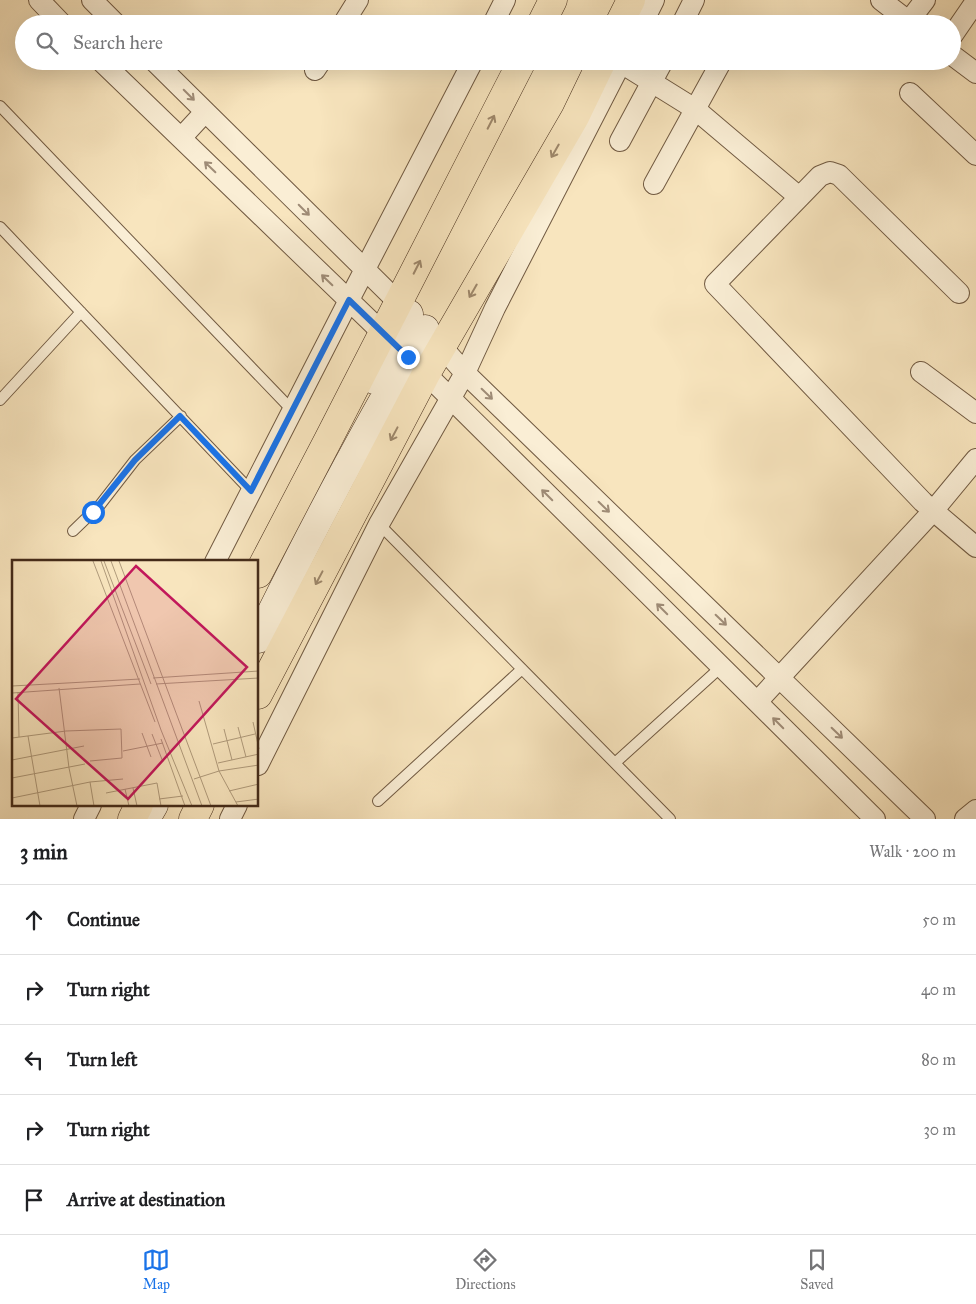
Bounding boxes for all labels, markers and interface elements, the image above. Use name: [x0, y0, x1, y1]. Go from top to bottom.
search box: [15, 15, 961, 70]
icon: search: [33, 29, 61, 57]
text: Search here: [73, 31, 163, 54]
one-way arrow: [182, 89, 194, 101]
one-way arrow: [487, 115, 496, 130]
one-way arrow: [550, 144, 560, 158]
one-way arrow: [204, 161, 217, 173]
one-way arrow: [298, 204, 310, 216]
one-way arrow: [412, 259, 422, 274]
one-way arrow: [321, 274, 334, 286]
one-way arrow: [468, 284, 478, 298]
route end: [397, 346, 420, 369]
one-way arrow: [480, 388, 493, 400]
one-way arrow: [389, 426, 399, 440]
one-way arrow: [540, 489, 553, 501]
route start: [82, 501, 105, 524]
one-way arrow: [597, 501, 610, 513]
inset map: [12, 560, 259, 806]
one-way arrow: [314, 570, 324, 585]
one-way arrow: [656, 603, 668, 615]
one-way arrow: [714, 614, 727, 626]
one-way arrow: [772, 717, 784, 729]
one-way arrow: [831, 727, 843, 739]
text: 3 min: [20, 839, 68, 865]
text: Walk · 200 m: [869, 842, 956, 861]
icon: ahead: [20, 906, 48, 934]
text: Continue: [67, 908, 140, 931]
text: 50 m: [922, 910, 956, 929]
icon: right: [20, 976, 48, 1004]
text: Turn right: [67, 978, 150, 1001]
text: 40 m: [921, 980, 956, 999]
icon: left: [20, 1046, 48, 1074]
text: Turn left: [67, 1048, 137, 1071]
text: 80 m: [921, 1050, 956, 1069]
icon: right: [20, 1116, 48, 1144]
text: Turn right: [67, 1118, 150, 1141]
text: 30 m: [923, 1120, 956, 1139]
icon: arrive: [20, 1186, 48, 1214]
text: Arrive at destination: [67, 1188, 225, 1211]
tab: Map: [142, 1246, 170, 1293]
tab: Directions: [455, 1246, 516, 1293]
tab: Saved: [800, 1246, 834, 1293]

